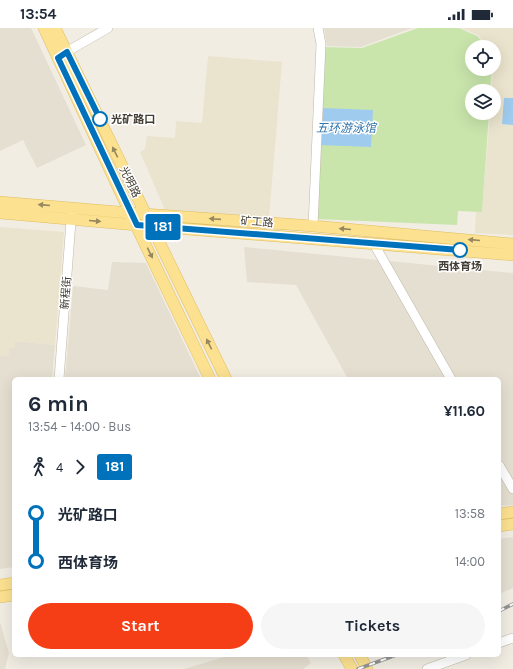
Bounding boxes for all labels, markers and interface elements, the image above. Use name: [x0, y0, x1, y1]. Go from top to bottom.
text: 13:54: [20, 5, 56, 23]
map controls: [465, 40, 501, 120]
button: locate: [465, 40, 501, 76]
button: layers: [465, 84, 501, 120]
marker: 光矿路口: [92, 111, 108, 127]
place label: 光矿路口: [111, 113, 155, 126]
water label: 五环游泳馆: [316, 121, 378, 135]
one-way arrow: [112, 146, 119, 157]
street label: 光明路: [117, 164, 143, 200]
one-way arrow: [38, 202, 50, 209]
line badge: 181: [140, 214, 186, 240]
street label: 矿工路: [240, 214, 274, 230]
one-way arrow: [209, 215, 221, 222]
one-way arrow: [89, 218, 101, 225]
text: 181: [153, 218, 173, 235]
one-way arrow: [339, 226, 351, 232]
one-way arrow: [468, 237, 480, 244]
marker: 西体育场: [452, 242, 468, 258]
one-way arrow: [147, 247, 153, 259]
place label: 西体育场: [438, 260, 482, 273]
street label: 新程街: [58, 276, 74, 310]
one-way arrow: [206, 338, 212, 350]
text: 6 min: [28, 391, 89, 417]
text: ¥11.60: [444, 402, 485, 420]
text: 13:54 – 14:00 · Bus: [28, 419, 131, 434]
icon: walk: [28, 456, 50, 478]
icon: forward: [69, 456, 91, 478]
text: 181: [105, 458, 124, 475]
text: 4: [56, 460, 63, 475]
text: 光矿路口: [58, 506, 118, 524]
text: 13:58: [455, 506, 485, 521]
text: 西体育场: [58, 554, 118, 572]
text: 14:00: [455, 554, 485, 569]
button: Start: [28, 603, 253, 649]
button: Tickets: [261, 603, 485, 649]

